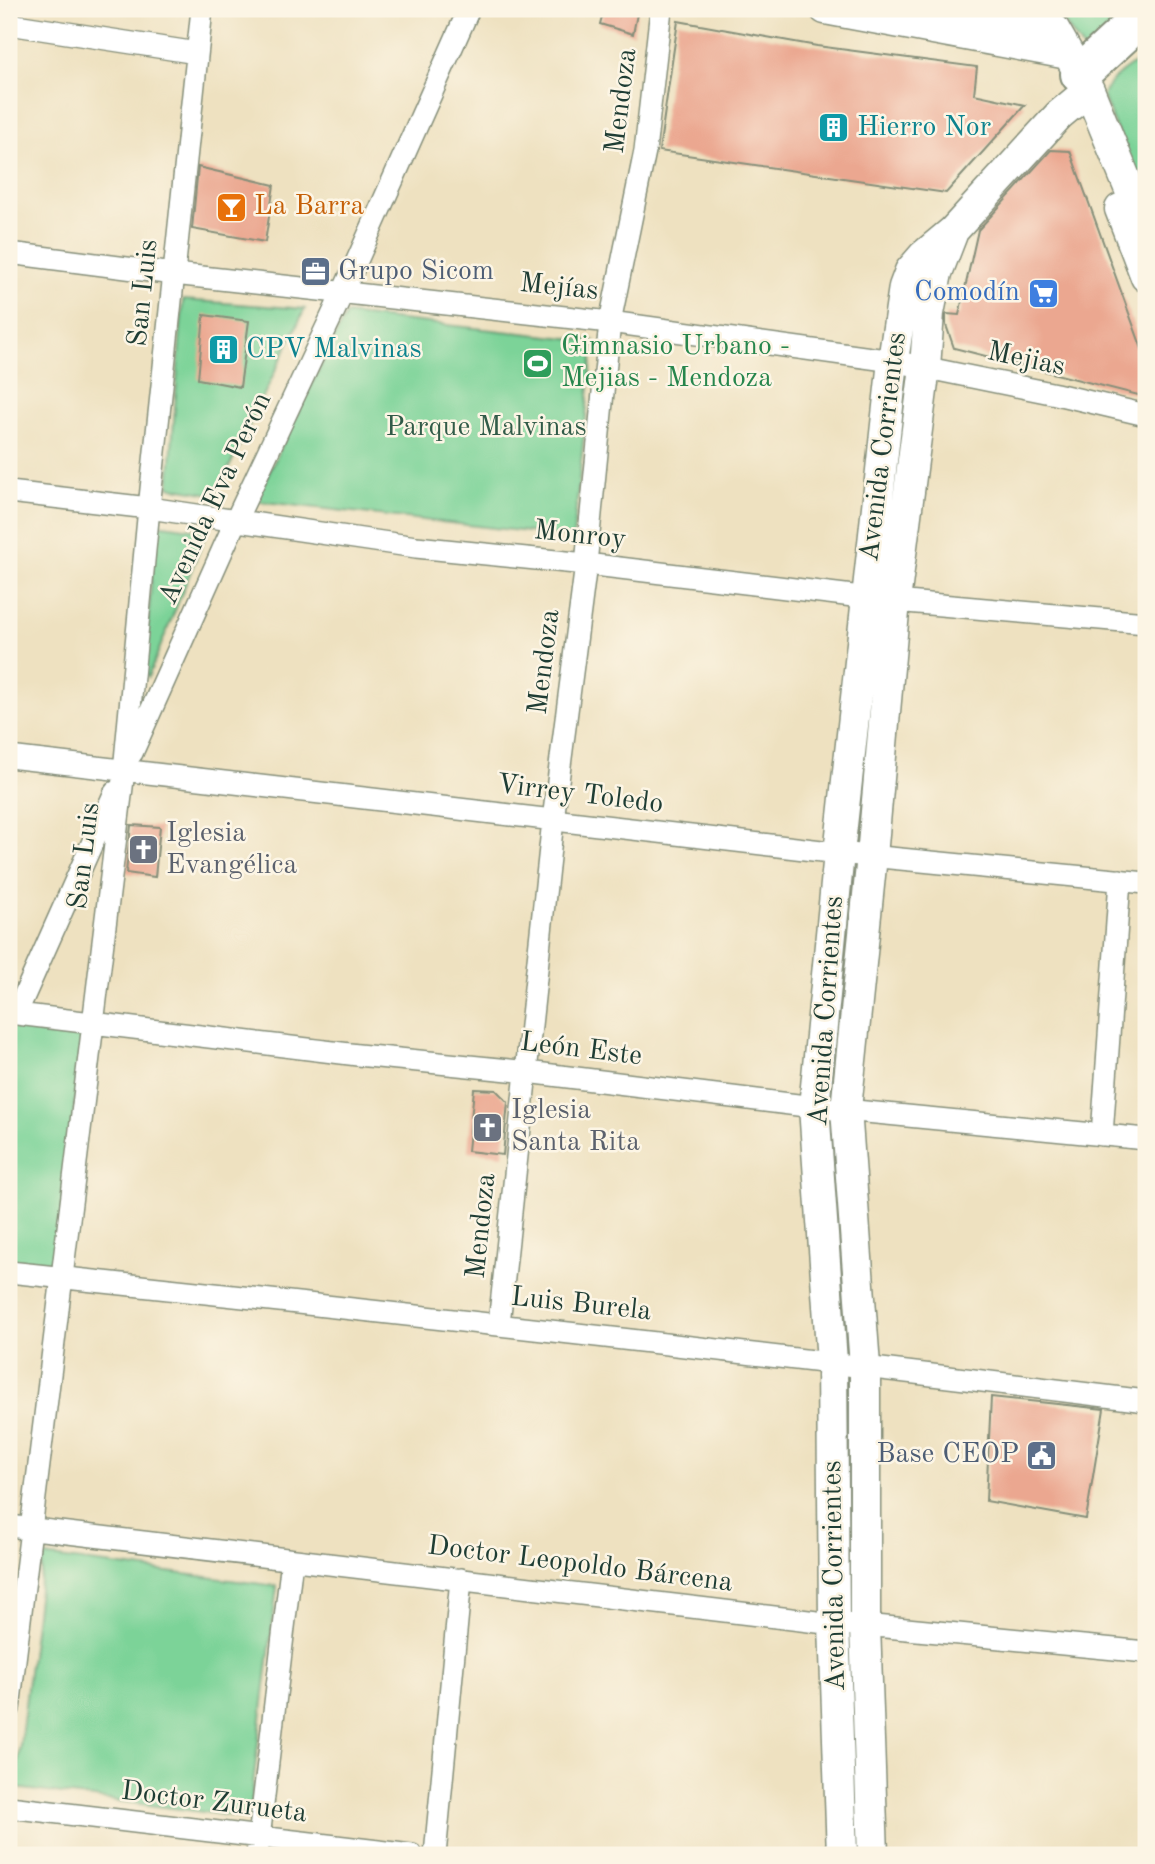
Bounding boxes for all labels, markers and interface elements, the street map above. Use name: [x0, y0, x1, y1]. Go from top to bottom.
street label: Mendoza: [602, 46, 642, 155]
building icon: Hierro Nor: [817, 111, 851, 145]
place label: Hierro Nor: [857, 114, 991, 142]
bar icon: La Barra: [214, 190, 248, 224]
place label: La Barra: [254, 193, 365, 221]
street label: San Luis: [124, 238, 164, 348]
office icon: Grupo Sicom: [298, 255, 332, 289]
place label: Grupo Sicom: [338, 258, 494, 286]
street label: Mejías: [518, 270, 600, 306]
supermarket icon: Comodín: [1026, 276, 1060, 310]
place label: Comodín: [914, 279, 1020, 307]
street label: Avenida Corrientes: [856, 331, 912, 563]
building icon: CPV Malvinas: [206, 333, 240, 367]
place label: Gimnasio Urbano - Mejias - Mendoza: [561, 333, 790, 393]
place label: CPV Malvinas: [246, 336, 422, 364]
street label: Mejias: [985, 338, 1067, 382]
sports icon: Gimnasio Urbano - Mejias - Mendoza: [521, 346, 555, 380]
street label: Avenida Eva Perón: [155, 388, 277, 610]
park label: Parque Malvinas: [385, 414, 587, 442]
street label: Monroy: [532, 517, 628, 555]
street label: Mendoza: [525, 607, 565, 716]
street label: Virrey Toledo: [495, 771, 665, 819]
street label: San Luis: [65, 801, 105, 911]
place label: Iglesia Evangélica: [166, 820, 298, 880]
church icon: Iglesia Evangélica: [126, 833, 160, 867]
street label: Avenida Corrientes: [805, 895, 849, 1127]
street label: León Este: [518, 1029, 644, 1071]
place label: Iglesia Santa Rita: [511, 1097, 640, 1157]
church icon: Iglesia Santa Rita: [471, 1110, 505, 1144]
street label: Mendoza: [463, 1172, 501, 1280]
street label: Luis Burela: [509, 1284, 653, 1326]
public building icon: Base CEOP: [1025, 1438, 1059, 1472]
place label: Base CEOP: [876, 1441, 1019, 1469]
street label: Avenida Corrientes: [819, 1460, 851, 1692]
street label: Doctor Leopoldo Bárcena: [426, 1532, 734, 1598]
street label: Doctor Zurueta: [119, 1778, 309, 1828]

